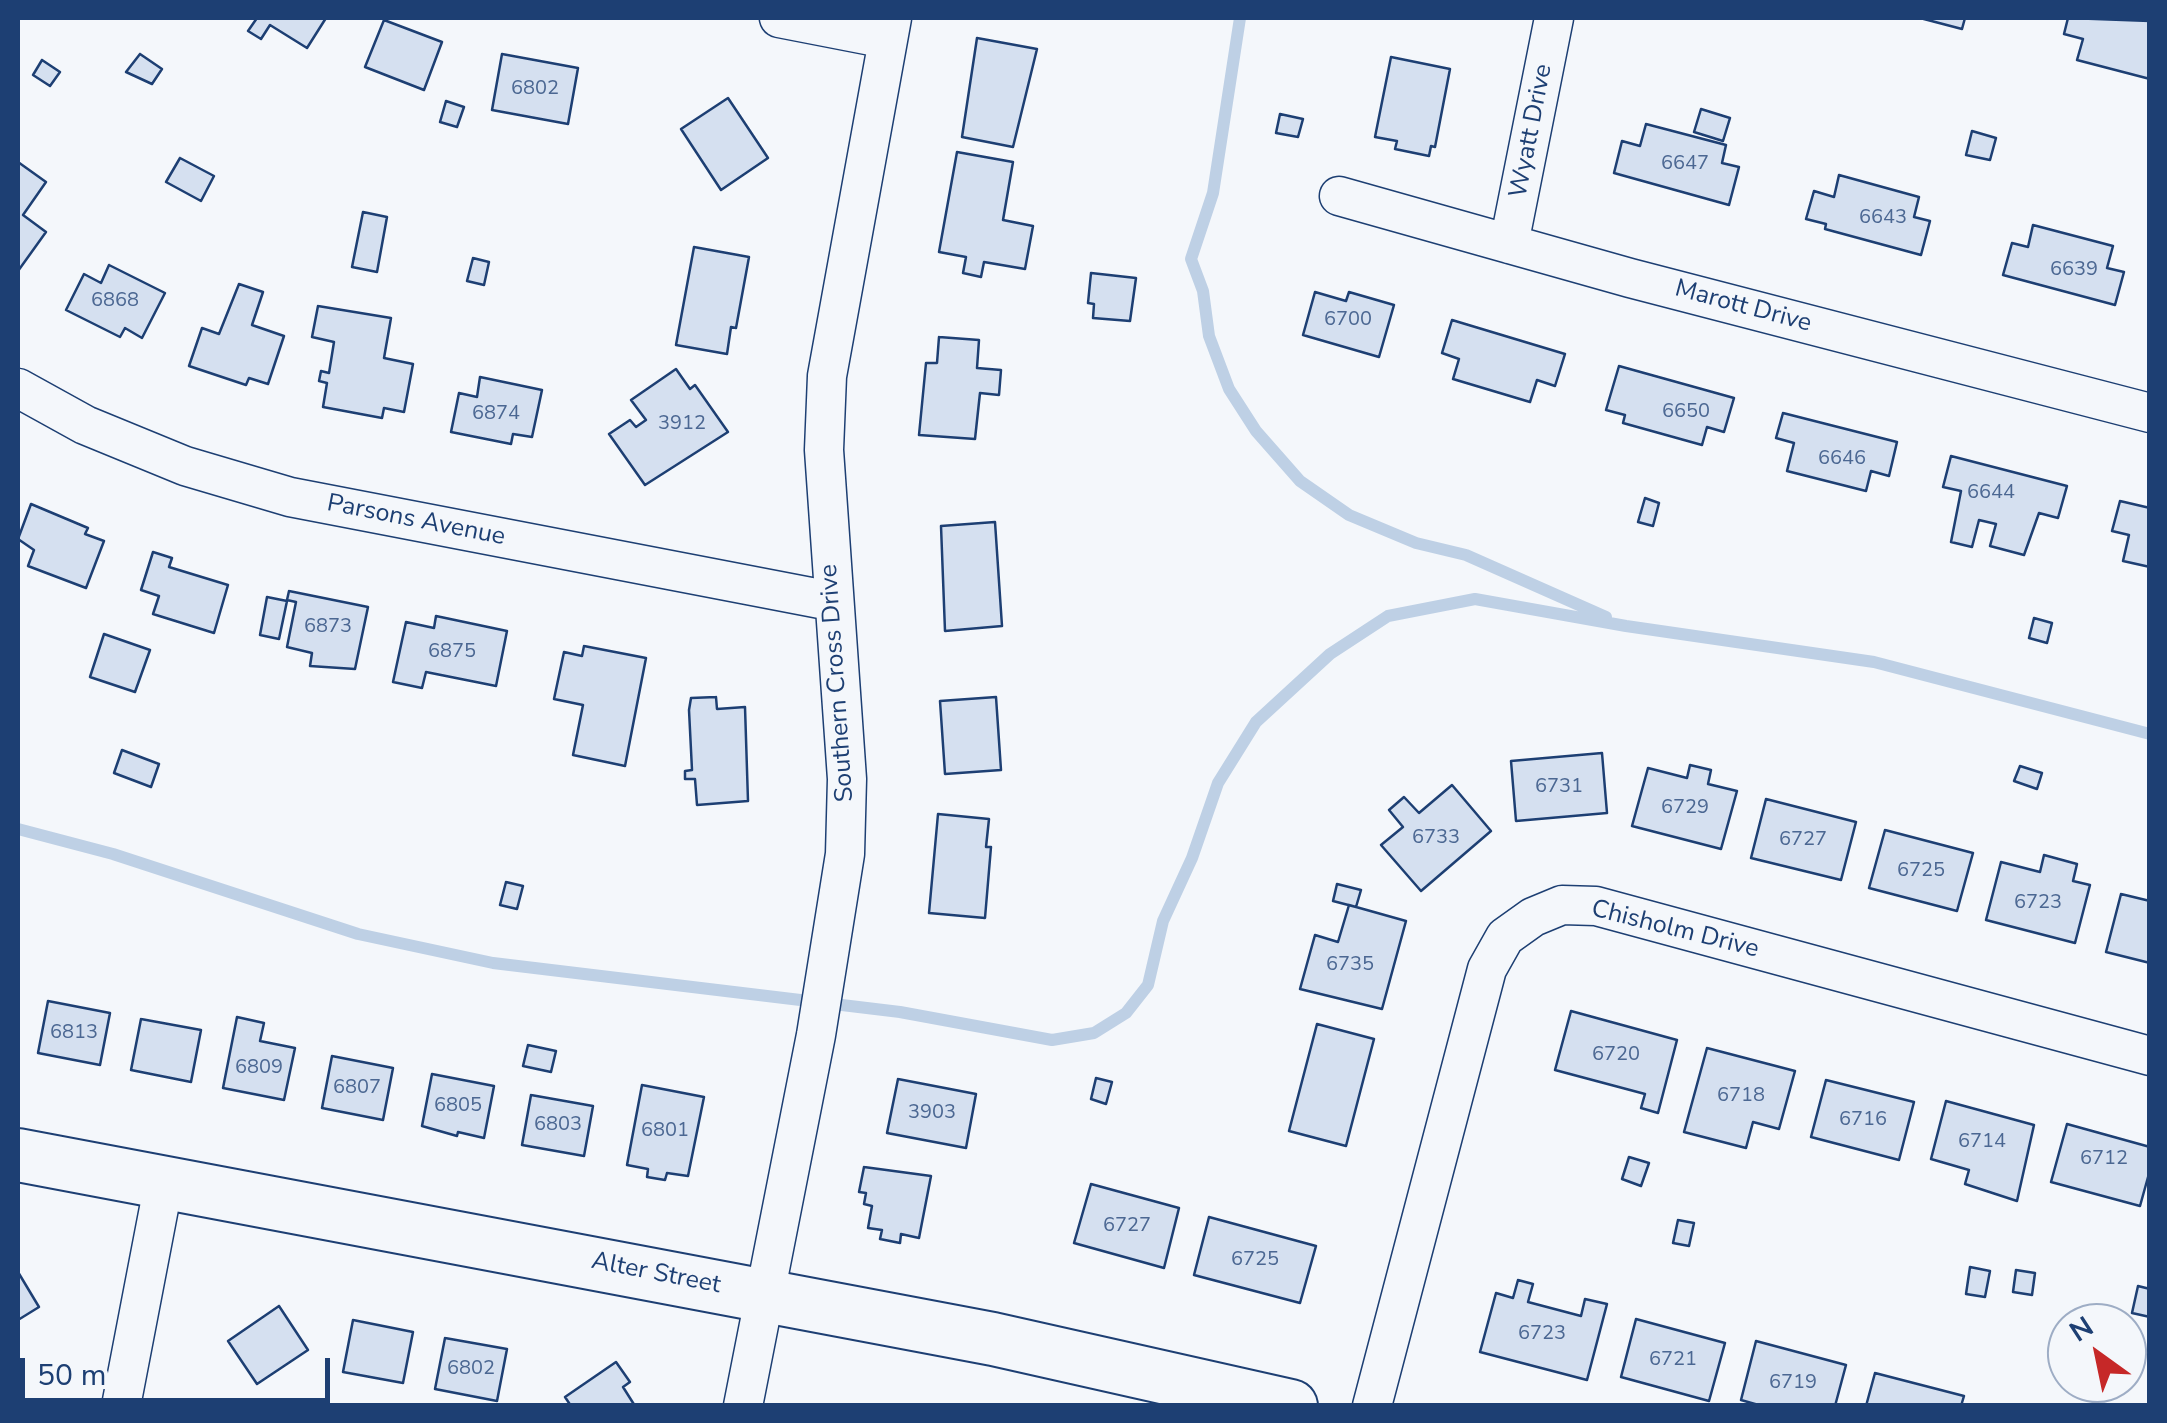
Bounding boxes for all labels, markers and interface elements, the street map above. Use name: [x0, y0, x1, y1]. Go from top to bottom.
street label: Wyatt Drive: [1504, 62, 1560, 200]
house number: 6802: [511, 77, 559, 101]
house number: 6647: [1661, 152, 1709, 176]
house number: 6643: [1859, 206, 1907, 230]
house number: 6639: [2050, 258, 2098, 282]
street label: Marott Drive: [1671, 274, 1815, 340]
house number: 6868: [91, 289, 139, 313]
house number: 6700: [1324, 308, 1372, 332]
house number: 6650: [1662, 400, 1710, 424]
house number: 6874: [472, 402, 520, 426]
house number: 3912: [658, 412, 706, 436]
house number: 6646: [1818, 447, 1866, 471]
house number: 6644: [1967, 481, 2015, 505]
street label: Parsons Avenue: [324, 489, 508, 553]
street label: Southern Cross Drive: [815, 563, 861, 803]
house number: 6873: [304, 615, 352, 639]
house number: 6875: [428, 640, 476, 664]
house number: 6731: [1535, 775, 1583, 799]
house number: 6729: [1661, 796, 1709, 820]
house number: 6733: [1412, 826, 1460, 850]
house number: 6727: [1779, 828, 1827, 852]
house number: 6725: [1897, 859, 1945, 883]
house number: 6723: [2014, 891, 2062, 915]
street label: Chisholm Drive: [1588, 895, 1762, 965]
house number: 6735: [1326, 953, 1374, 977]
house number: 6813: [50, 1021, 98, 1045]
house number: 6720: [1592, 1043, 1640, 1067]
house number: 6809: [235, 1056, 283, 1080]
house number: 6807: [333, 1076, 381, 1100]
house number: 6718: [1717, 1084, 1765, 1108]
house number: 6805: [434, 1094, 482, 1118]
house number: 3903: [908, 1101, 956, 1125]
house number: 6716: [1839, 1108, 1887, 1132]
house number: 6803: [534, 1113, 582, 1137]
house number: 6801: [641, 1119, 689, 1143]
house number: 6714: [1958, 1130, 2006, 1154]
house number: 6712: [2080, 1147, 2128, 1171]
house number: 6727: [1103, 1214, 1151, 1238]
street label: Alter Street: [589, 1247, 723, 1301]
house number: 6725: [1231, 1248, 1279, 1272]
north arrow: [2047, 1303, 2147, 1403]
text: N: [2063, 1308, 2101, 1351]
house number: 6723: [1518, 1322, 1566, 1346]
scale bar: [25, 1338, 335, 1400]
house number: 6721: [1649, 1348, 1697, 1372]
text: 50 m: [37, 1355, 106, 1396]
house number: 6802: [447, 1357, 495, 1381]
house number: 6719: [1769, 1371, 1817, 1395]

